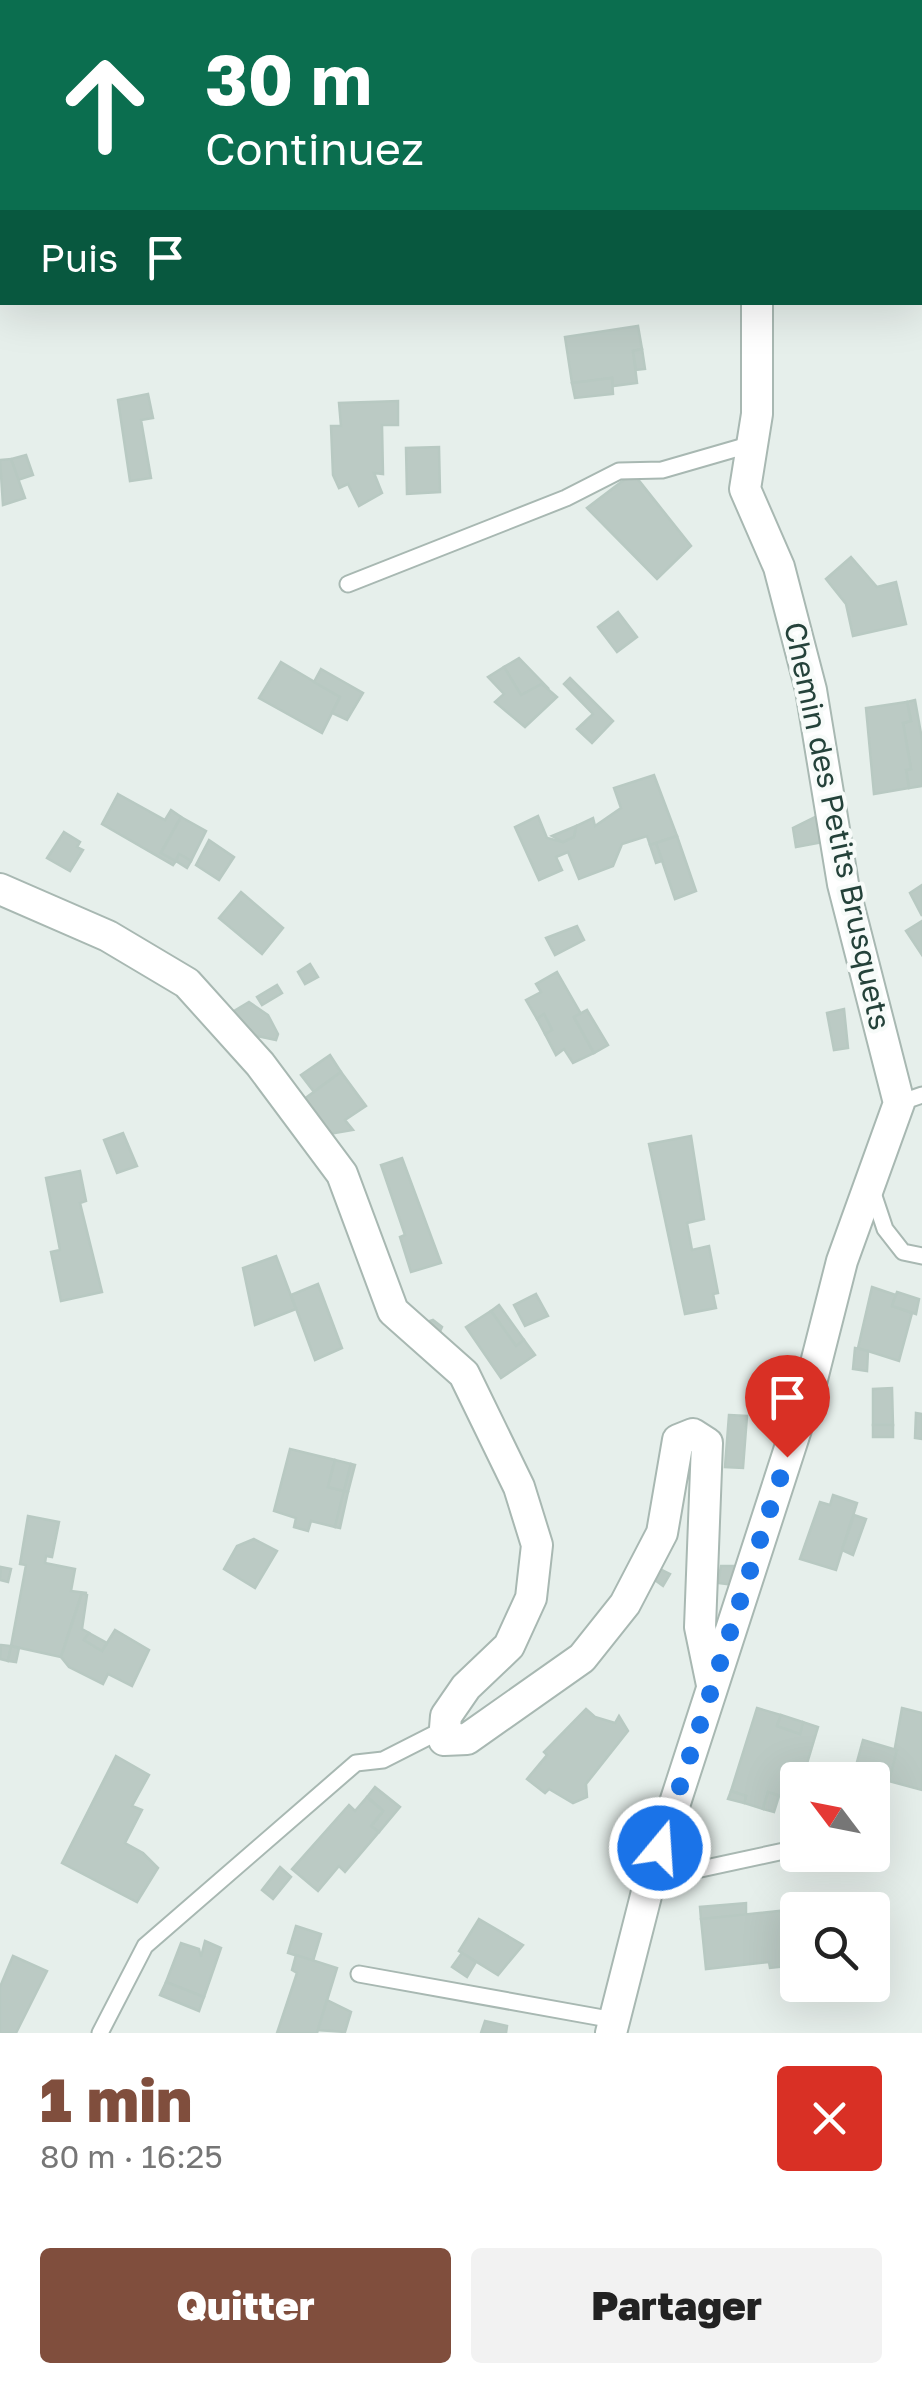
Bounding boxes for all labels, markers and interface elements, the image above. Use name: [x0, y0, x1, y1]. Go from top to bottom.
text: 30 m: [205, 36, 372, 120]
icon: ahead: [40, 40, 170, 170]
text: Continuez: [205, 121, 424, 175]
icon: arrive: [138, 230, 193, 285]
text: Puis: [40, 235, 118, 280]
street label: Chemin des Petits Brusquets: [777, 619, 899, 1033]
pin: [745, 1355, 830, 1458]
icon: arrive: [760, 1370, 815, 1425]
north arrow: [780, 1762, 890, 1872]
map controls: [780, 1762, 890, 2002]
position arrow: [608, 1796, 712, 1900]
button: search: [780, 1892, 890, 2002]
text: 1 min: [40, 2063, 192, 2135]
button: close: [777, 2066, 882, 2171]
text: 80 m · 16:25: [40, 2137, 223, 2175]
button: Quitter: [40, 2248, 451, 2363]
button: Partager: [471, 2248, 882, 2363]

